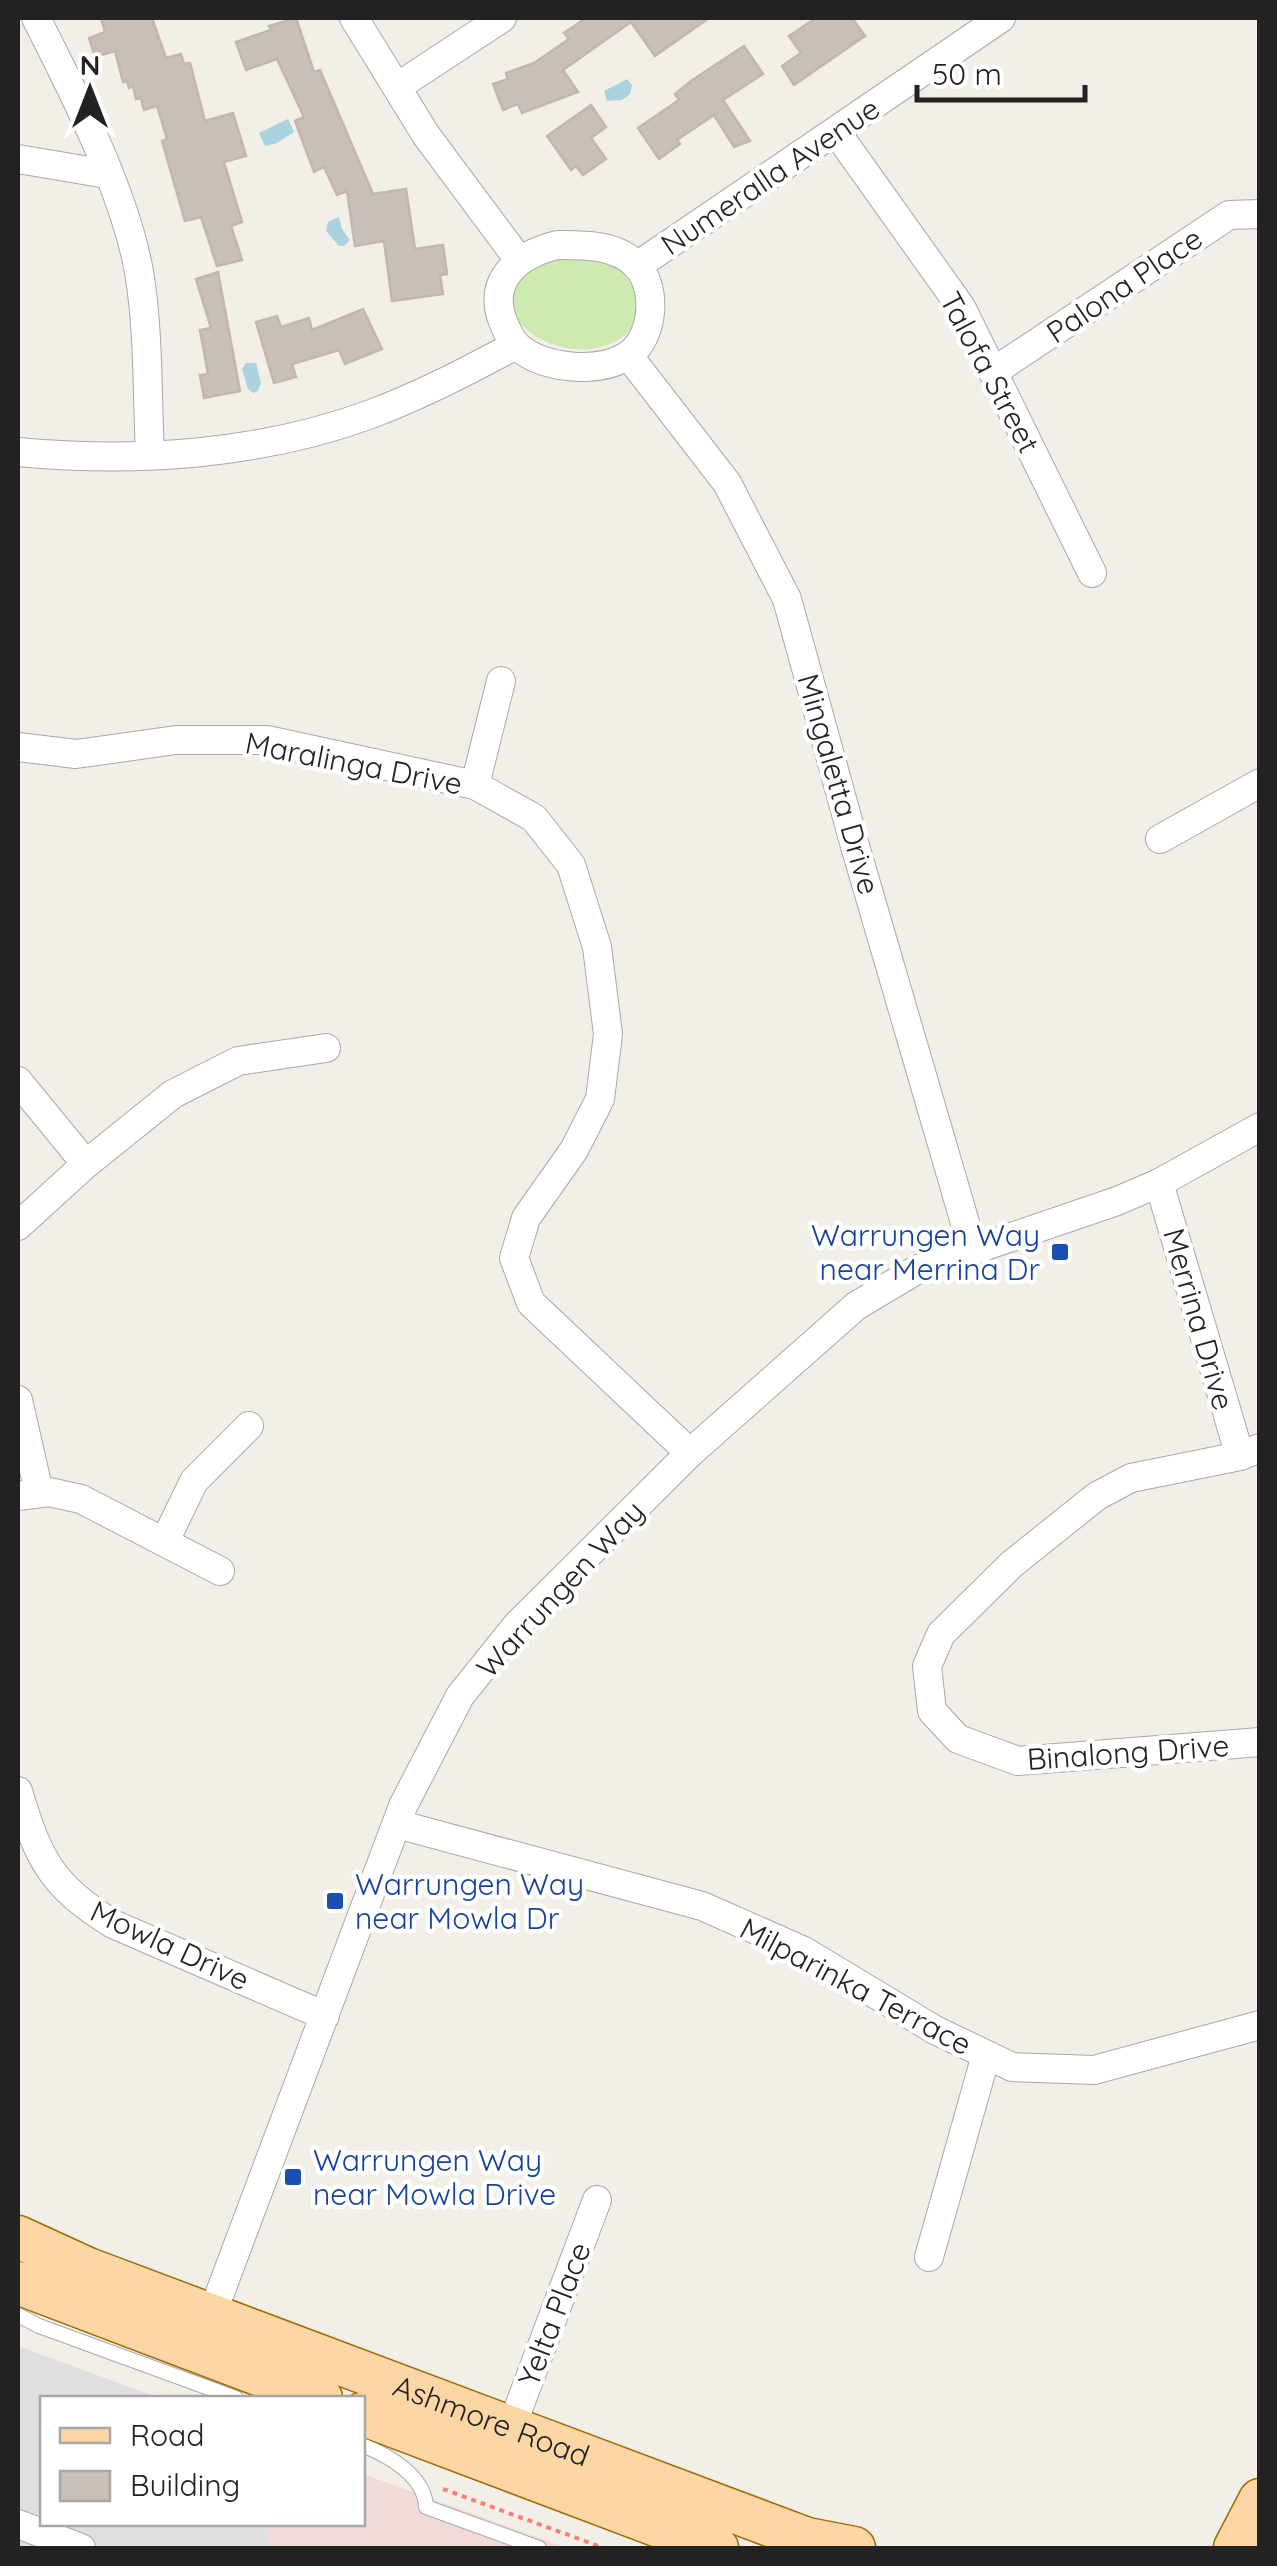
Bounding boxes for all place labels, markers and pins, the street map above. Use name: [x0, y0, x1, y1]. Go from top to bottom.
place label: Warrungen Way near Merrina Dr: [811, 1216, 1040, 1288]
marker: Warrungen Way near Merrina Dr: [1049, 1241, 1071, 1263]
place label: Warrungen Way near Mowla Dr: [355, 1865, 584, 1937]
marker: Warrungen Way near Mowla Dr: [324, 1890, 346, 1912]
place label: Warrungen Way near Mowla Drive: [313, 2141, 556, 2213]
marker: Warrungen Way near Mowla Drive: [282, 2166, 304, 2188]

